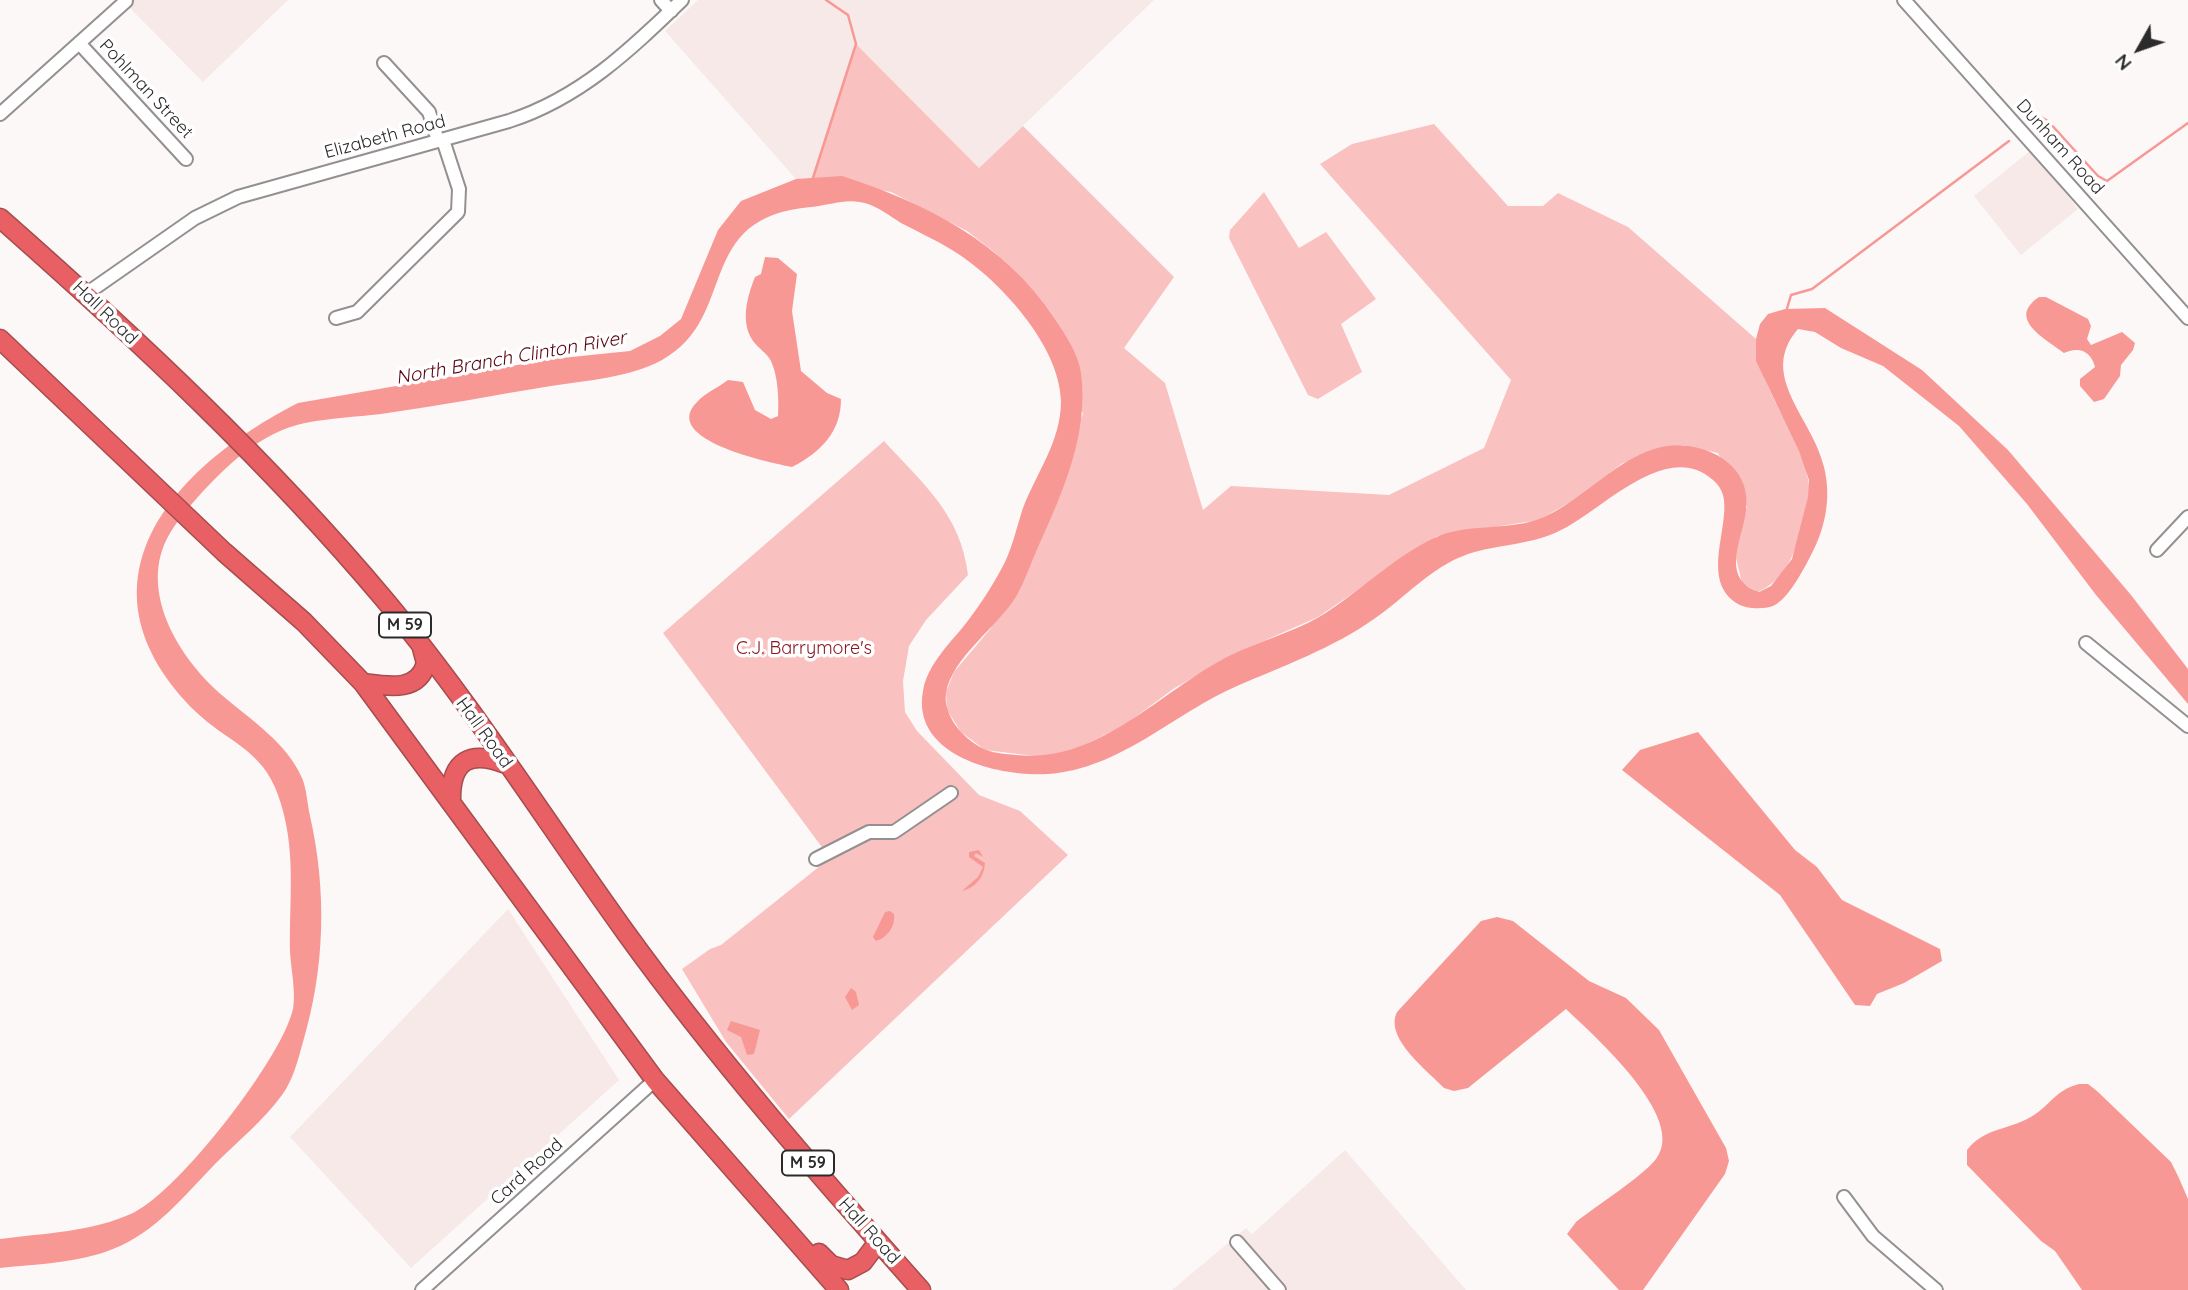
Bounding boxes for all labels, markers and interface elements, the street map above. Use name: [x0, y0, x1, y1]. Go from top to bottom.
north arrow: [2104, 14, 2174, 84]
street label: Pohlman Street: [95, 35, 197, 143]
text: N: [2109, 49, 2137, 76]
street label: Dunham Road: [2012, 95, 2108, 199]
street label: Elizabeth Road: [322, 110, 448, 164]
street label: Hall Road: [68, 277, 142, 349]
water label: North Branch Clinton River: [394, 327, 628, 389]
road number: M 59: [379, 612, 431, 638]
park label: C.J. Barrymore's: [736, 638, 872, 660]
street label: Hall Road: [451, 694, 517, 772]
street label: Card Road: [486, 1134, 568, 1210]
road number: M 59: [782, 1150, 834, 1176]
street label: Hall Road: [834, 1193, 904, 1269]

